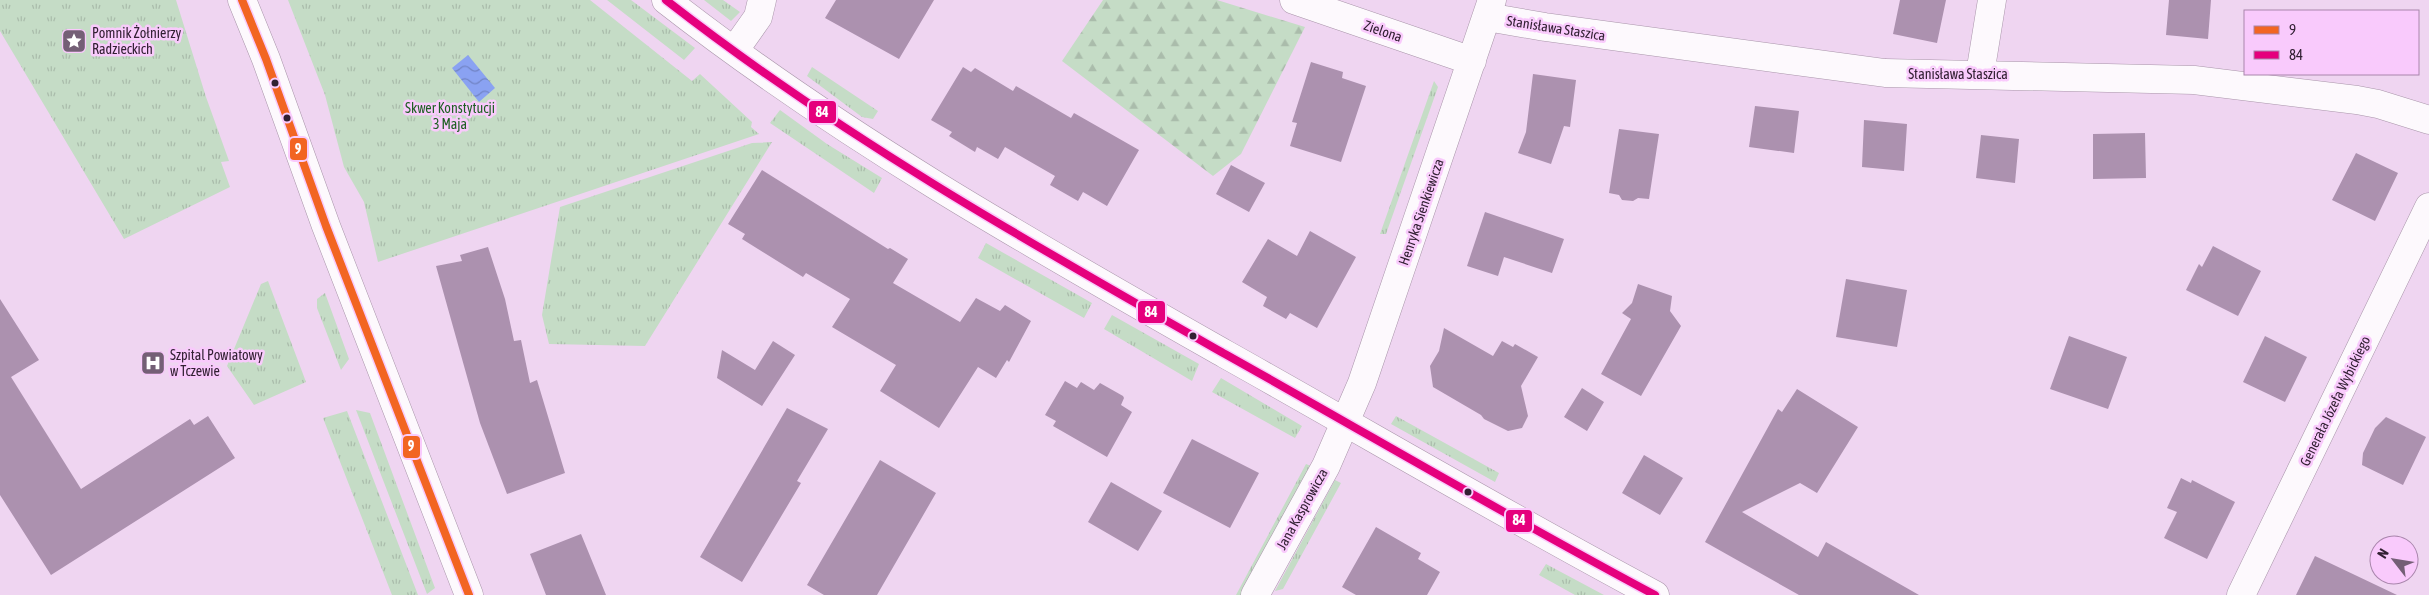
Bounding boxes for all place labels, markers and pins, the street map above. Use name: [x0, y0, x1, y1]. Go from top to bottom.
place label: Pomnik Żołnierzy Radzieckich: [92, 25, 182, 57]
place icon: Pomnik Żołnierzy Radzieckich: [61, 28, 87, 54]
unlabelled marker: [270, 78, 280, 88]
unlabelled marker: [282, 113, 292, 123]
unlabelled marker: [1188, 331, 1198, 341]
place label: Szpital Powiatowy w Tczewie: [170, 347, 263, 379]
hospital icon: Szpital Powiatowy w Tczewie: [140, 350, 166, 376]
unlabelled marker: [1463, 487, 1473, 497]

